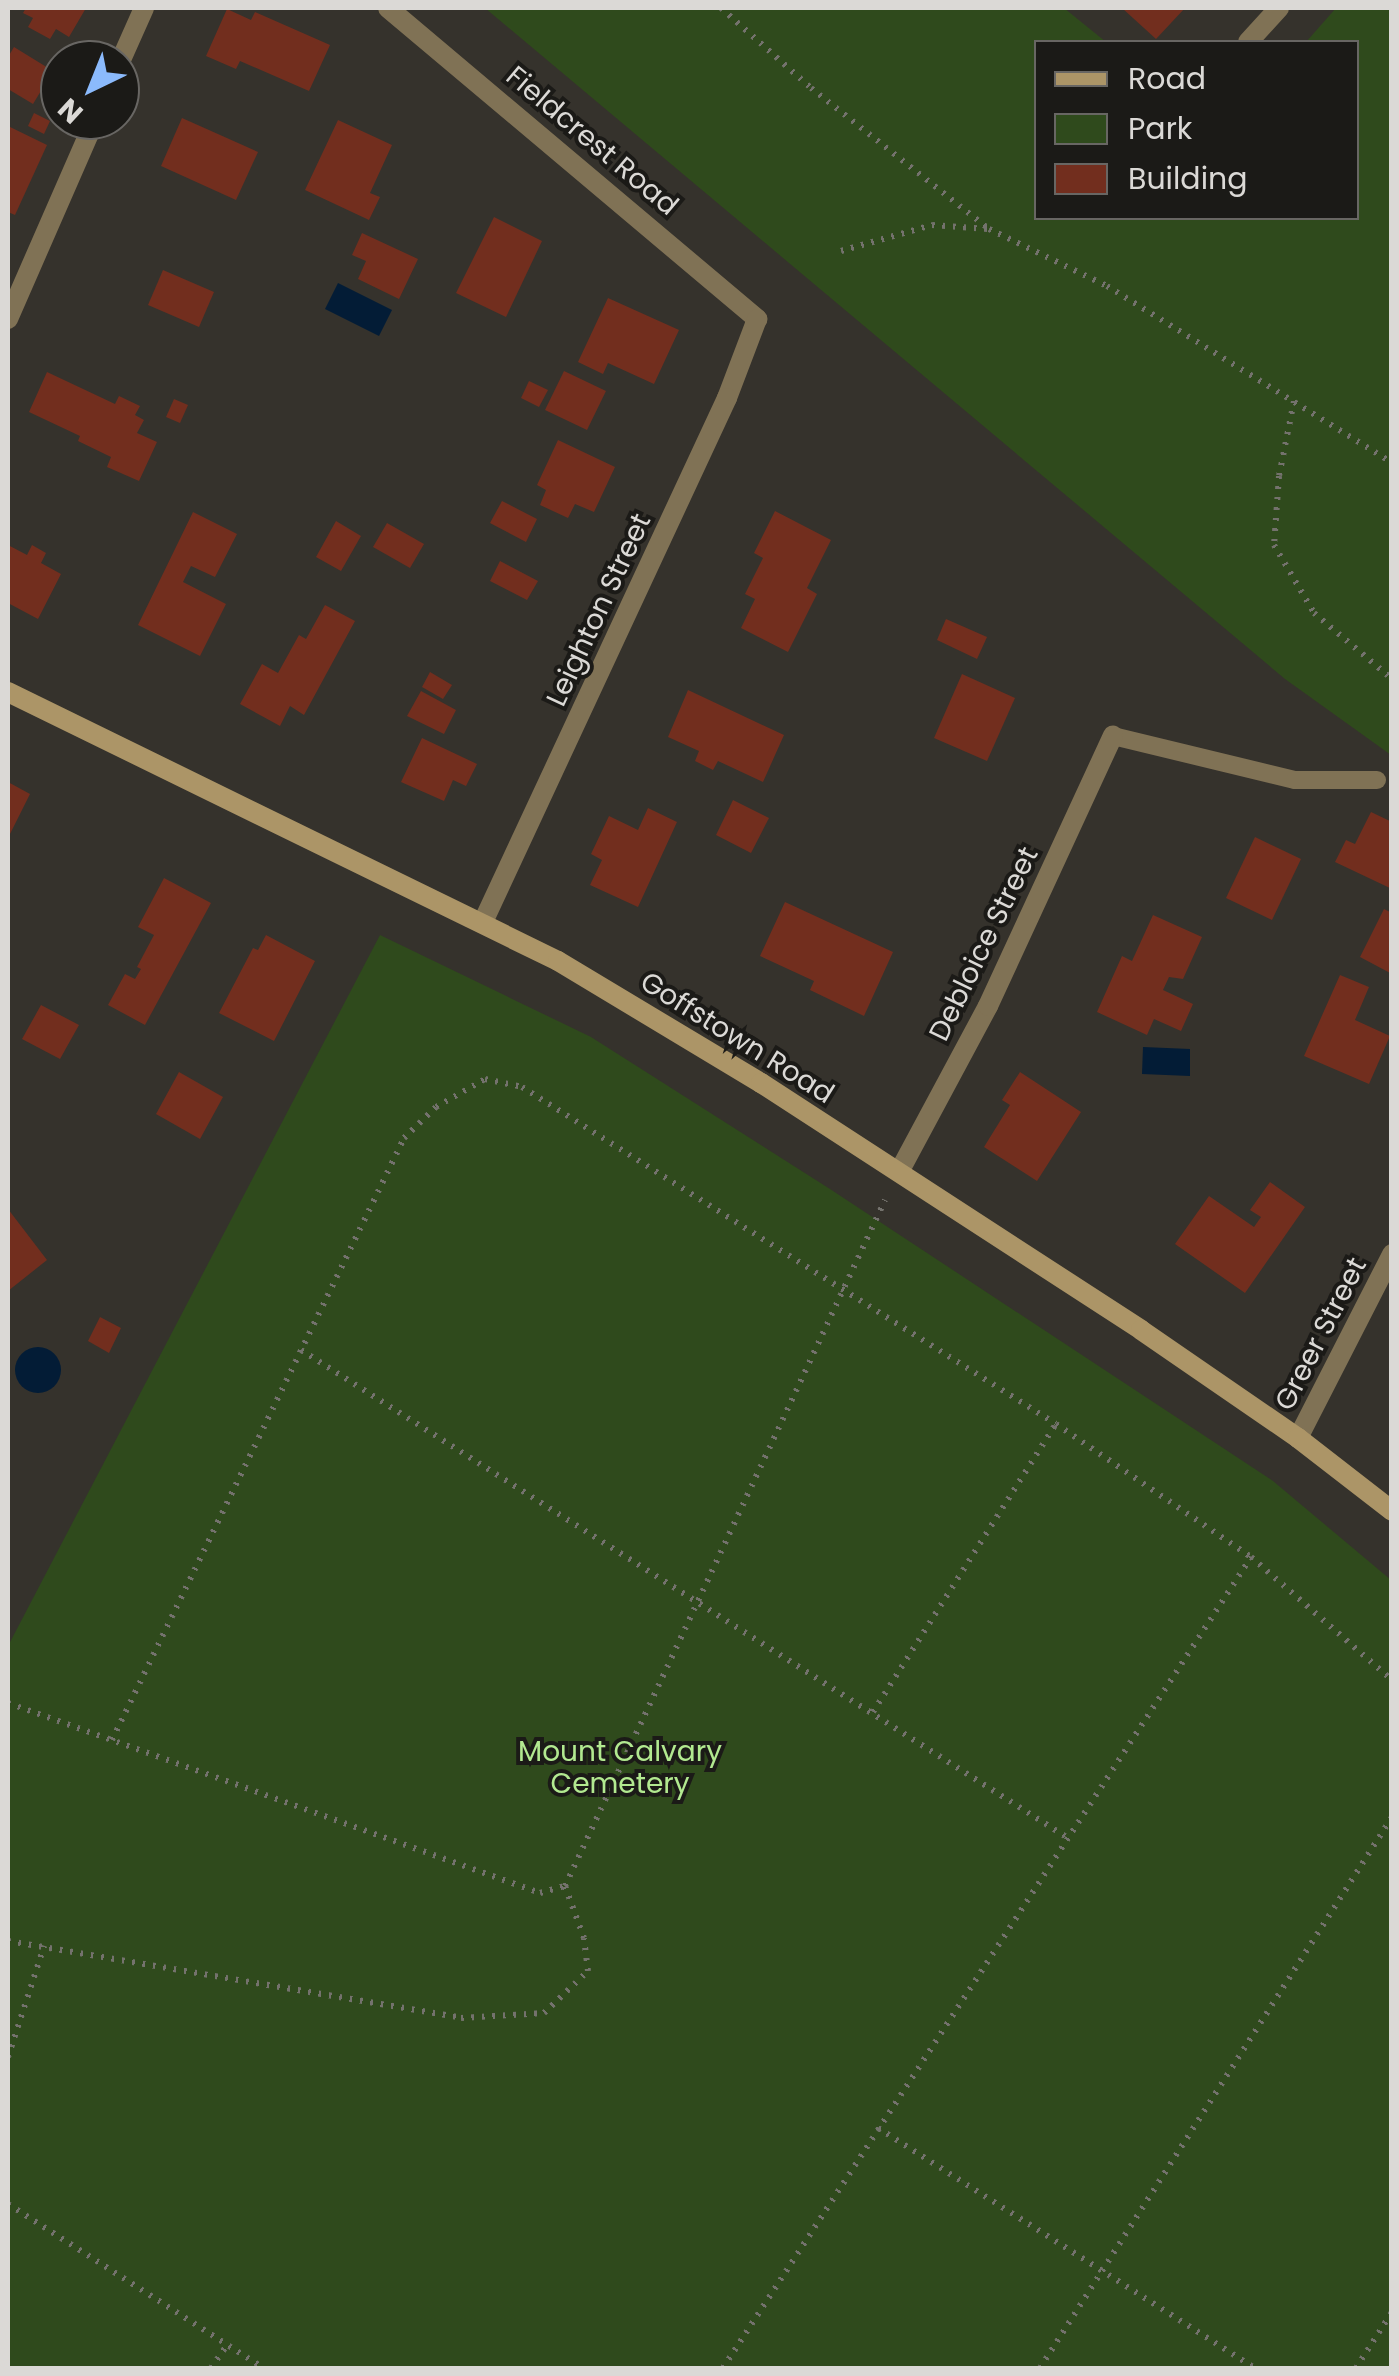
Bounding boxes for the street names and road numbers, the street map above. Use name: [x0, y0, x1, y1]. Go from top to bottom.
street label: Fieldcrest Road: [499, 59, 685, 223]
street label: Leighton Street: [540, 508, 658, 712]
street label: Debloice Street: [923, 842, 1045, 1046]
street label: Goffstown Road: [634, 965, 840, 1111]
street label: Greer Street: [1268, 1252, 1374, 1416]

